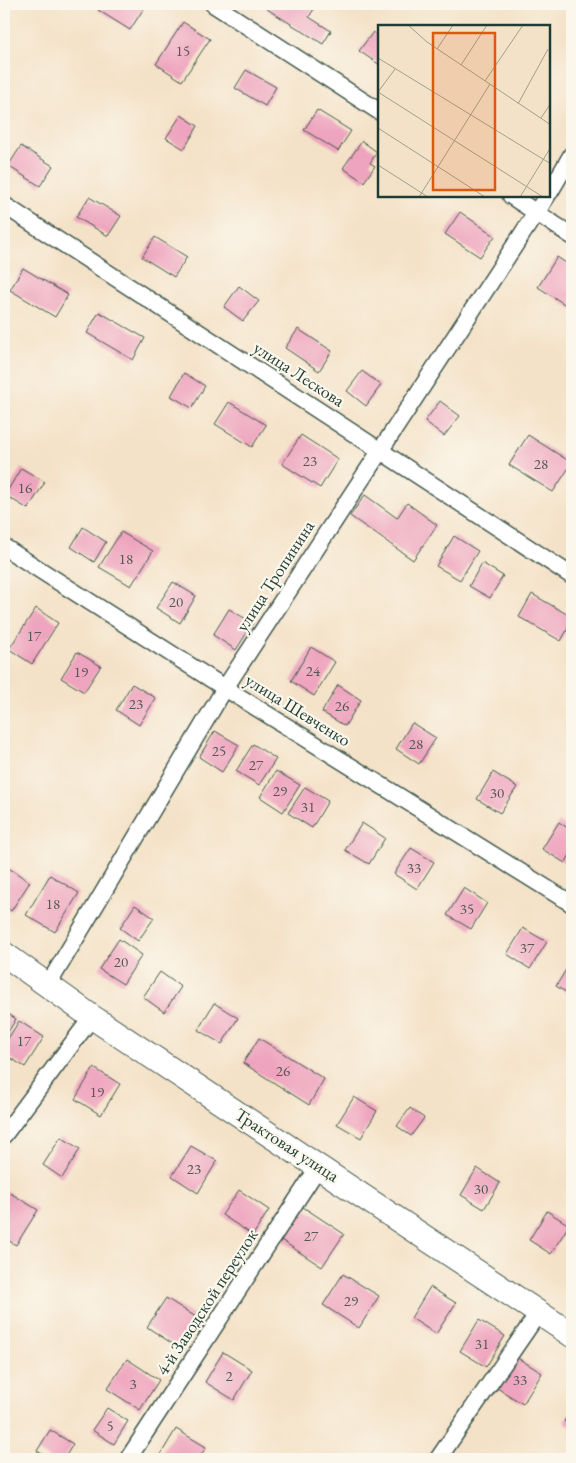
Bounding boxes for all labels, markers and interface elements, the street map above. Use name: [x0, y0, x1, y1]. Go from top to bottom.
inset map: [378, 25, 551, 198]
house number: 15: [176, 41, 190, 60]
street label: улица Лескова: [249, 336, 350, 412]
house number: 23: [303, 451, 317, 470]
house number: 28: [534, 454, 548, 473]
house number: 16: [18, 478, 32, 497]
street label: улица Тропинина: [230, 515, 320, 636]
house number: 18: [119, 549, 133, 568]
house number: 20: [169, 592, 183, 611]
house number: 17: [27, 626, 42, 645]
house number: 24: [306, 661, 321, 680]
house number: 19: [74, 662, 88, 681]
street label: улица Шевченко: [241, 668, 355, 751]
house number: 23: [129, 694, 143, 713]
house number: 26: [335, 696, 349, 715]
house number: 28: [409, 734, 423, 753]
house number: 25: [212, 741, 226, 760]
house number: 27: [249, 755, 264, 774]
house number: 29: [273, 781, 287, 800]
house number: 30: [490, 783, 504, 802]
house number: 31: [301, 797, 315, 816]
house number: 33: [407, 858, 421, 877]
house number: 18: [46, 894, 60, 913]
house number: 35: [460, 899, 474, 918]
house number: 37: [520, 938, 535, 957]
house number: 20: [114, 952, 128, 971]
house number: 17: [17, 1031, 32, 1050]
house number: 26: [276, 1061, 290, 1080]
house number: 19: [90, 1082, 104, 1101]
street label: Трактовая улица: [231, 1102, 344, 1187]
house number: 23: [187, 1159, 201, 1178]
house number: 30: [474, 1179, 488, 1198]
street label: 4-й Заводской переулок: [150, 1224, 263, 1380]
house number: 27: [304, 1226, 319, 1245]
house number: 29: [344, 1291, 358, 1310]
house number: 31: [475, 1334, 489, 1353]
house number: 2: [225, 1366, 233, 1385]
house number: 33: [513, 1370, 527, 1389]
house number: 3: [129, 1374, 137, 1393]
house number: 5: [106, 1416, 114, 1435]

